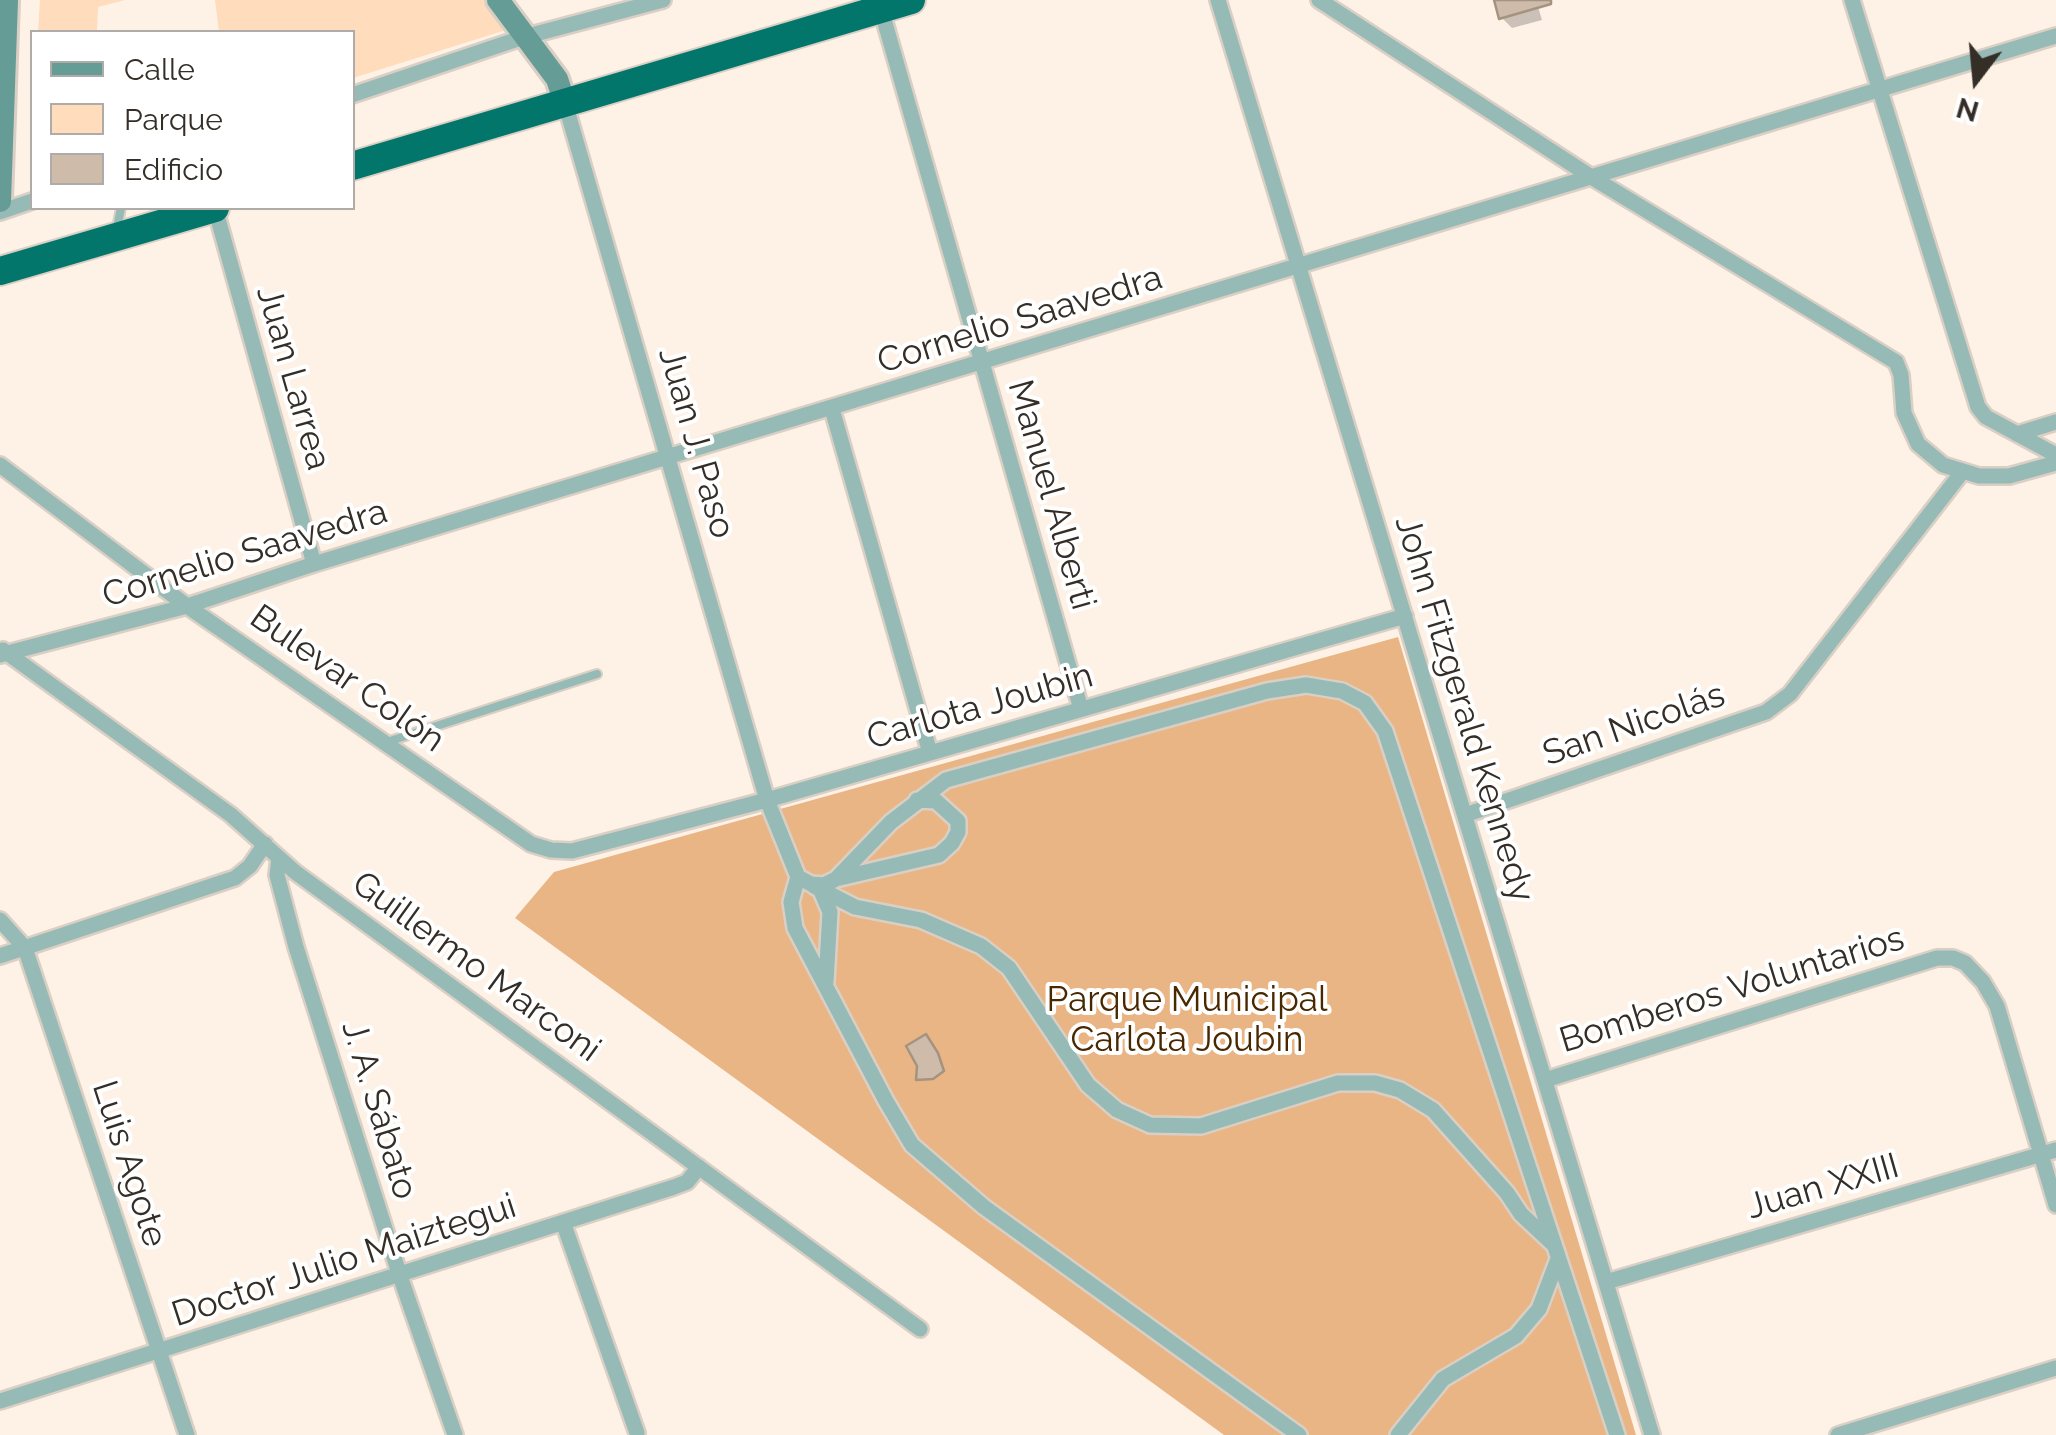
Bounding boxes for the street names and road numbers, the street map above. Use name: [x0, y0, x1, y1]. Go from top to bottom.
street label: Cornelio Saavedra: [873, 257, 1167, 383]
street label: Juan Larrea: [247, 281, 339, 475]
street label: Juan J. Paso: [649, 343, 743, 543]
street label: Manuel Alberti: [998, 375, 1104, 615]
street label: Cornelio Saavedra: [98, 491, 392, 617]
street label: John Fitzgerald Kennedy: [1385, 511, 1543, 907]
street label: Bulevar Colón: [242, 596, 452, 762]
street label: Carlota Joubin: [862, 655, 1098, 759]
street label: San Nicolás: [1537, 674, 1731, 776]
street label: Guillermo Marconi: [344, 863, 608, 1071]
street label: Bomberos Voluntarios: [1555, 918, 1909, 1062]
street label: J. A. Sábato: [332, 1016, 426, 1204]
street label: Luis Agote: [82, 1076, 176, 1252]
street label: Juan XXIII: [1742, 1145, 1904, 1229]
street label: Doctor Julio Maiztegui: [167, 1186, 521, 1336]

